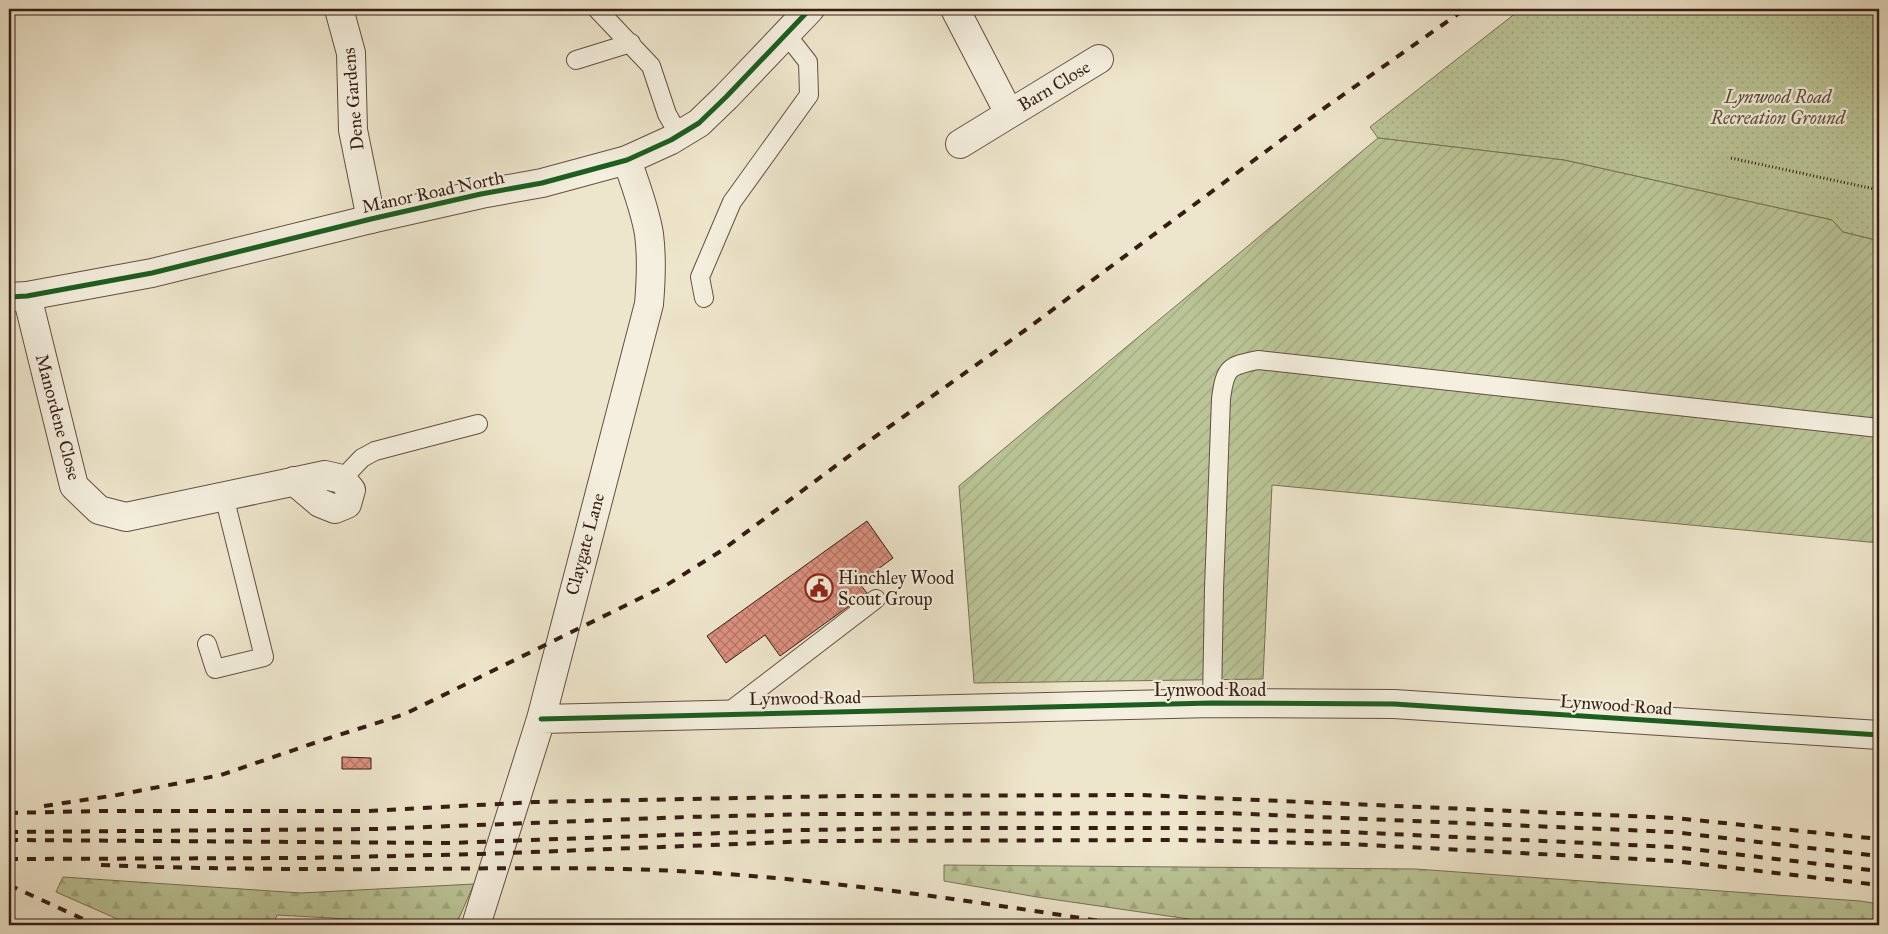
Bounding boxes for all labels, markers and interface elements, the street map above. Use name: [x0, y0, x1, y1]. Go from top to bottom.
street label: Dene Gardens: [338, 47, 368, 151]
street label: Barn Close: [1014, 56, 1094, 116]
park label: Lynwood Road Recreation Ground: [1710, 86, 1847, 129]
street label: Manor Road North: [360, 166, 506, 218]
street label: Manordene Close: [31, 352, 85, 482]
street label: Claygate Lane: [561, 491, 610, 598]
place label: Hinchley Wood Scout Group: [838, 567, 954, 610]
public building icon: Hinchley Wood Scout Group: [804, 573, 834, 603]
street label: Lynwood Road: [1154, 679, 1266, 701]
street label: Lynwood Road: [749, 686, 861, 710]
street label: Lynwood Road: [1559, 690, 1673, 720]

